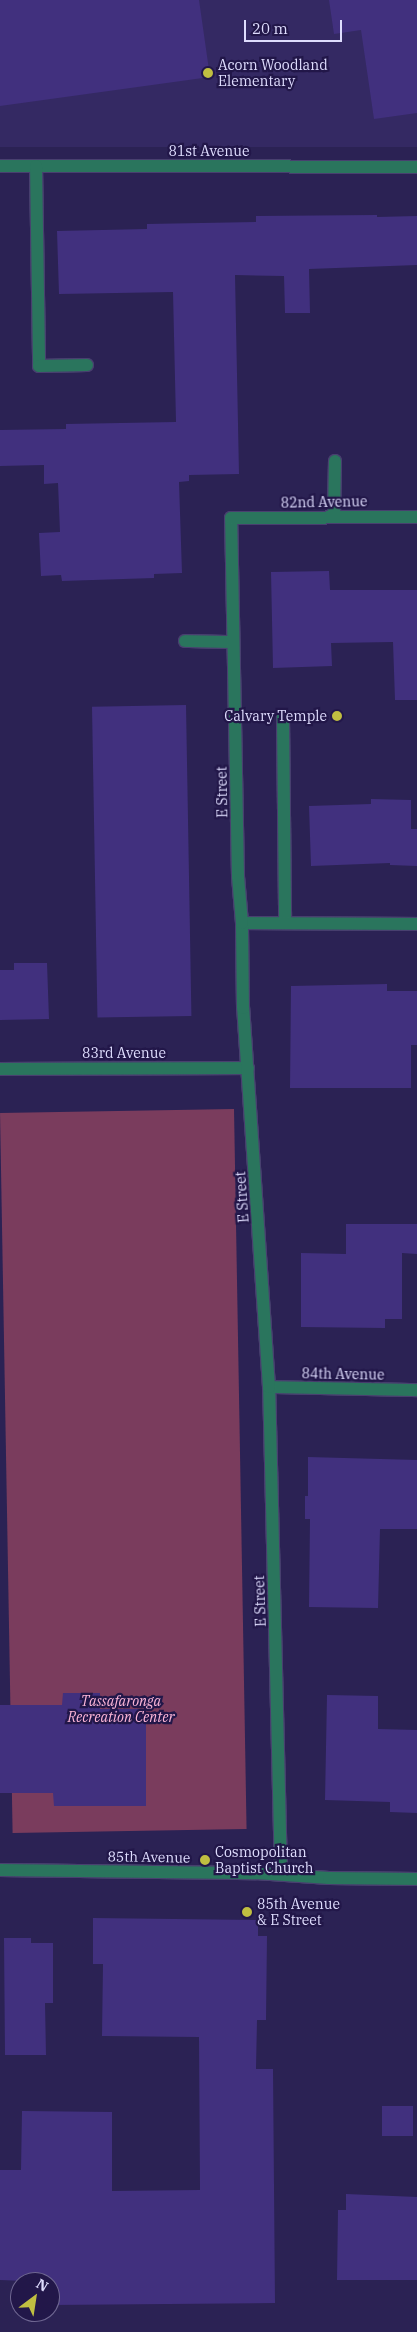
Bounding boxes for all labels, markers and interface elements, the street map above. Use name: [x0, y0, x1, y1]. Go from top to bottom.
scale bar: [247, 10, 344, 42]
text: 20 m: [252, 19, 288, 38]
place label: Acorn Woodland Elementary: [218, 57, 328, 90]
marker: Acorn Woodland Elementary: [202, 67, 214, 79]
street label: 81st Avenue: [169, 143, 249, 159]
street label: 82nd Avenue: [281, 493, 367, 511]
place label: Calvary Temple: [224, 708, 327, 724]
marker: Calvary Temple: [331, 710, 343, 722]
street label: E Street: [213, 766, 231, 818]
street label: 83rd Avenue: [82, 1045, 166, 1061]
street label: E Street: [232, 1171, 252, 1223]
street label: 84th Avenue: [301, 1365, 385, 1383]
street label: E Street: [251, 1575, 269, 1627]
park label: Tassafaronga Recreation Center: [67, 1693, 175, 1725]
place label: Cosmopolitan Baptist Church: [215, 1844, 314, 1876]
street label: 85th Avenue: [107, 1848, 191, 1866]
marker: Cosmopolitan Baptist Church: [199, 1854, 211, 1866]
place label: 85th Avenue & E Street: [257, 1896, 340, 1928]
marker: 85th Avenue & E Street: [241, 1906, 253, 1918]
north arrow: [10, 2272, 60, 2322]
text: N: [33, 2274, 52, 2296]

